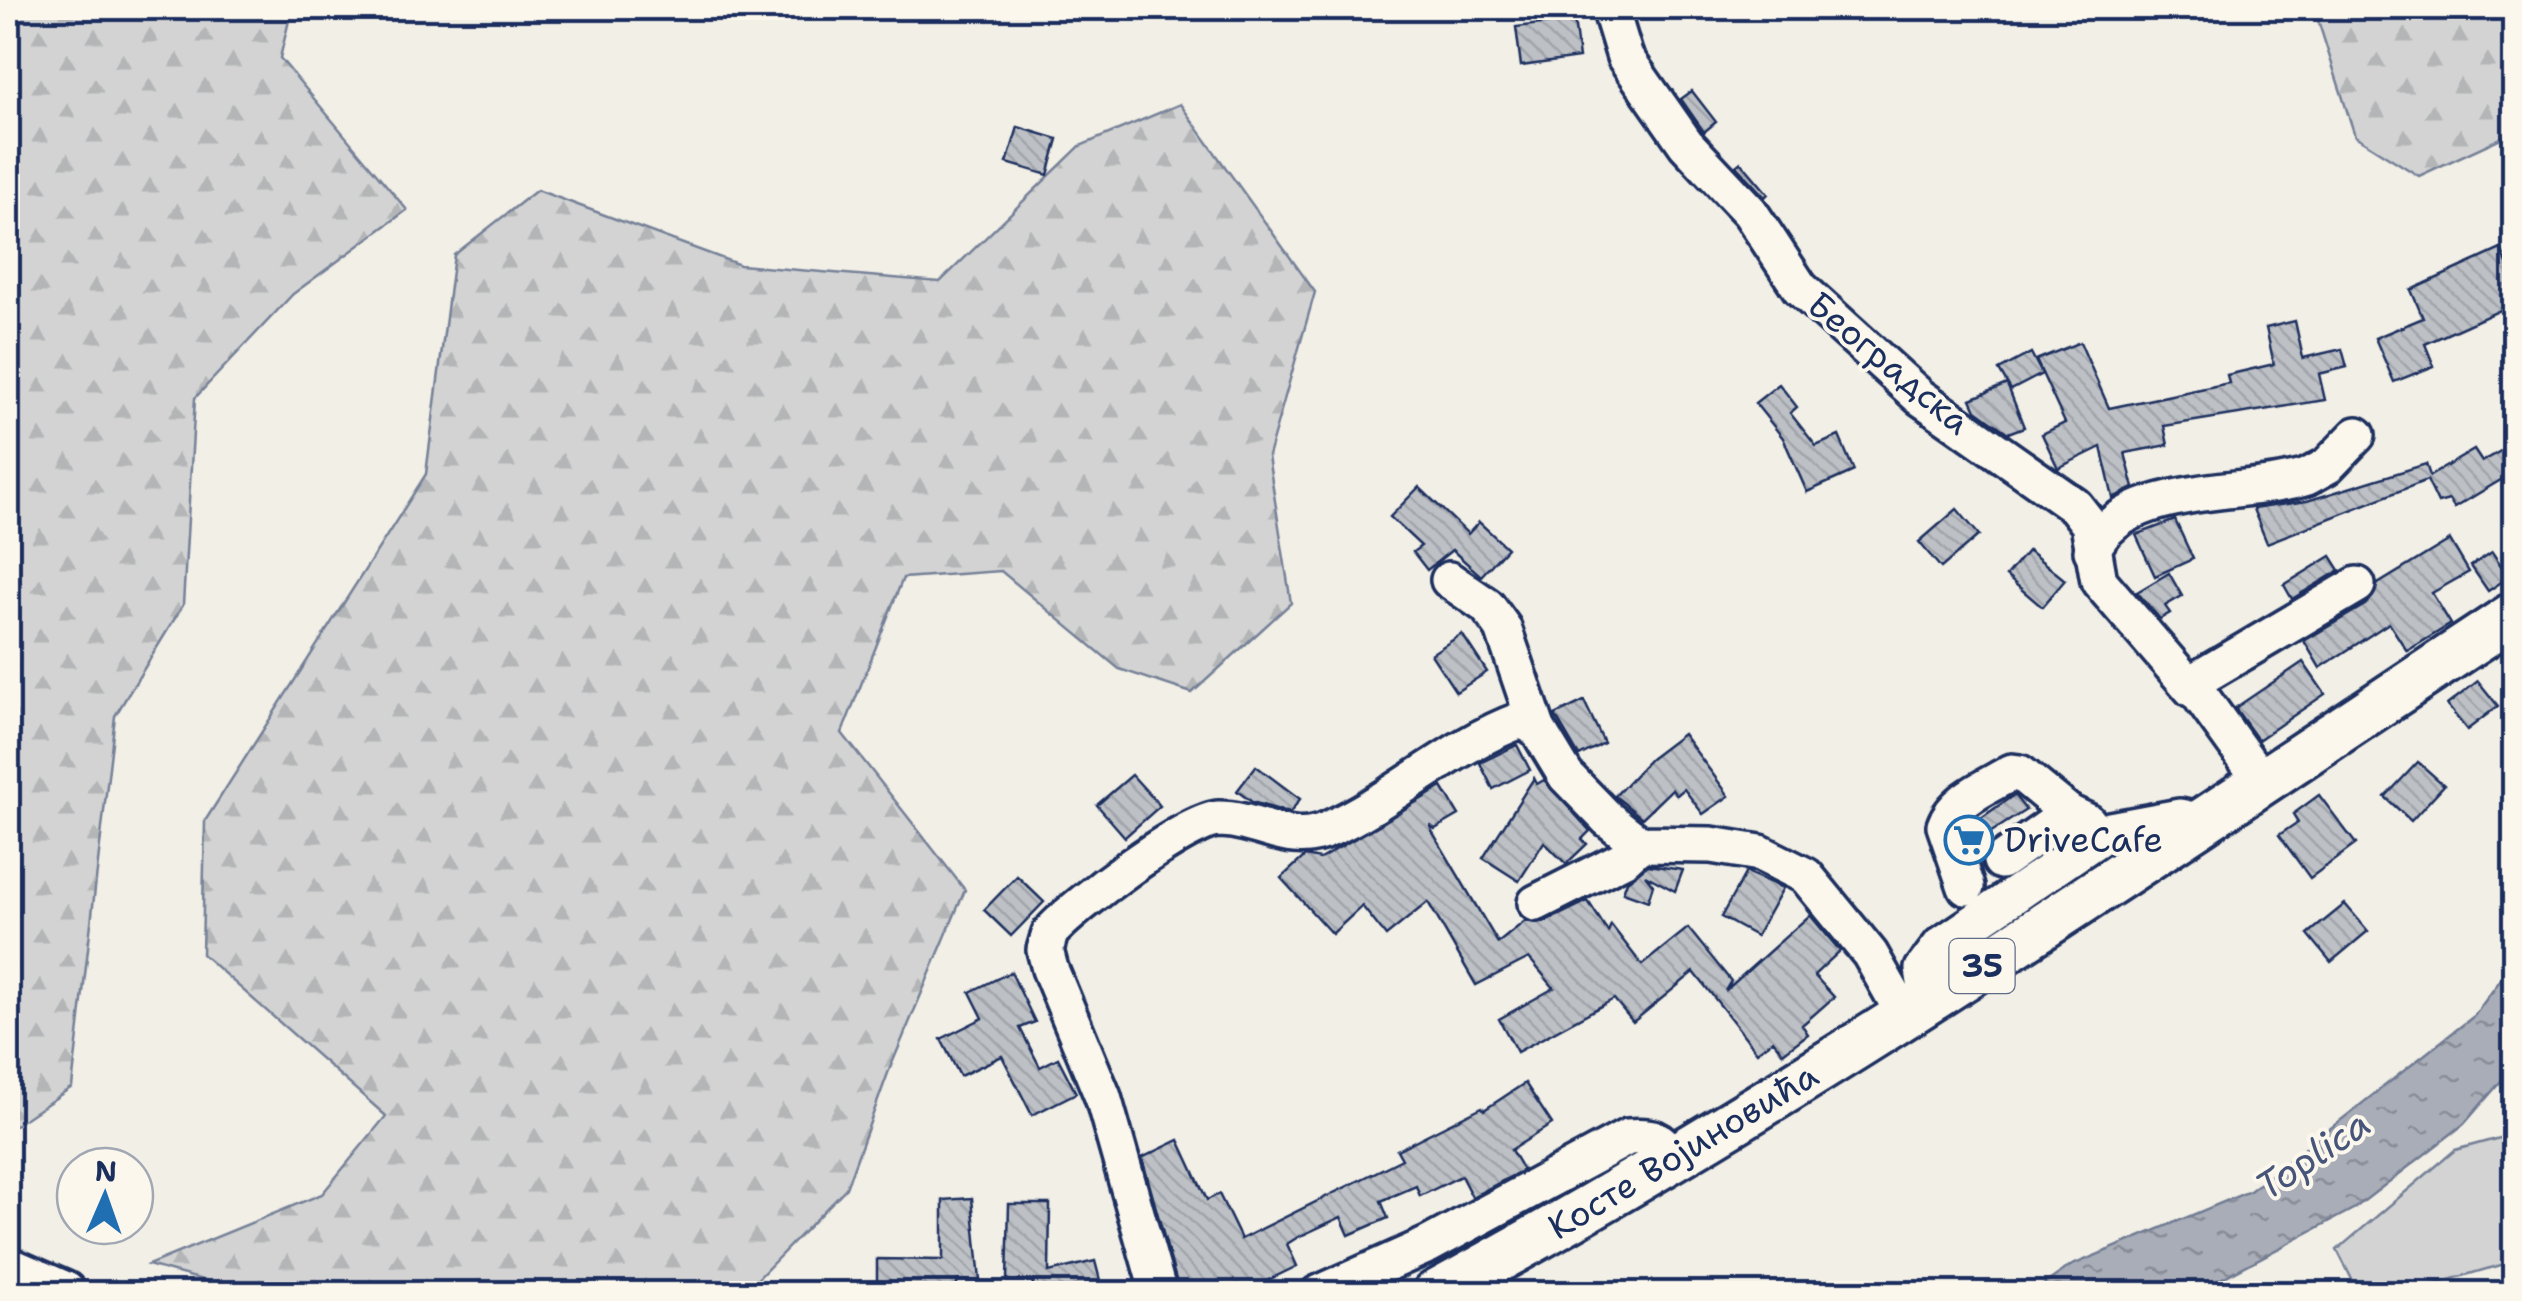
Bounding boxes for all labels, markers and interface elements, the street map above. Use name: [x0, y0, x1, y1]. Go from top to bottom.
street label: Београдска: [1798, 281, 1981, 445]
supermarket icon: DriveCafe: [1943, 814, 1995, 866]
place label: DriveCafe: [2004, 816, 2163, 863]
road number: 35: [1950, 939, 2014, 993]
street label: Косте Војиновића: [1539, 1051, 1827, 1250]
water label: Toplica: [2245, 1098, 2380, 1211]
north arrow: [55, 1146, 155, 1246]
text: N: [94, 1152, 118, 1190]

